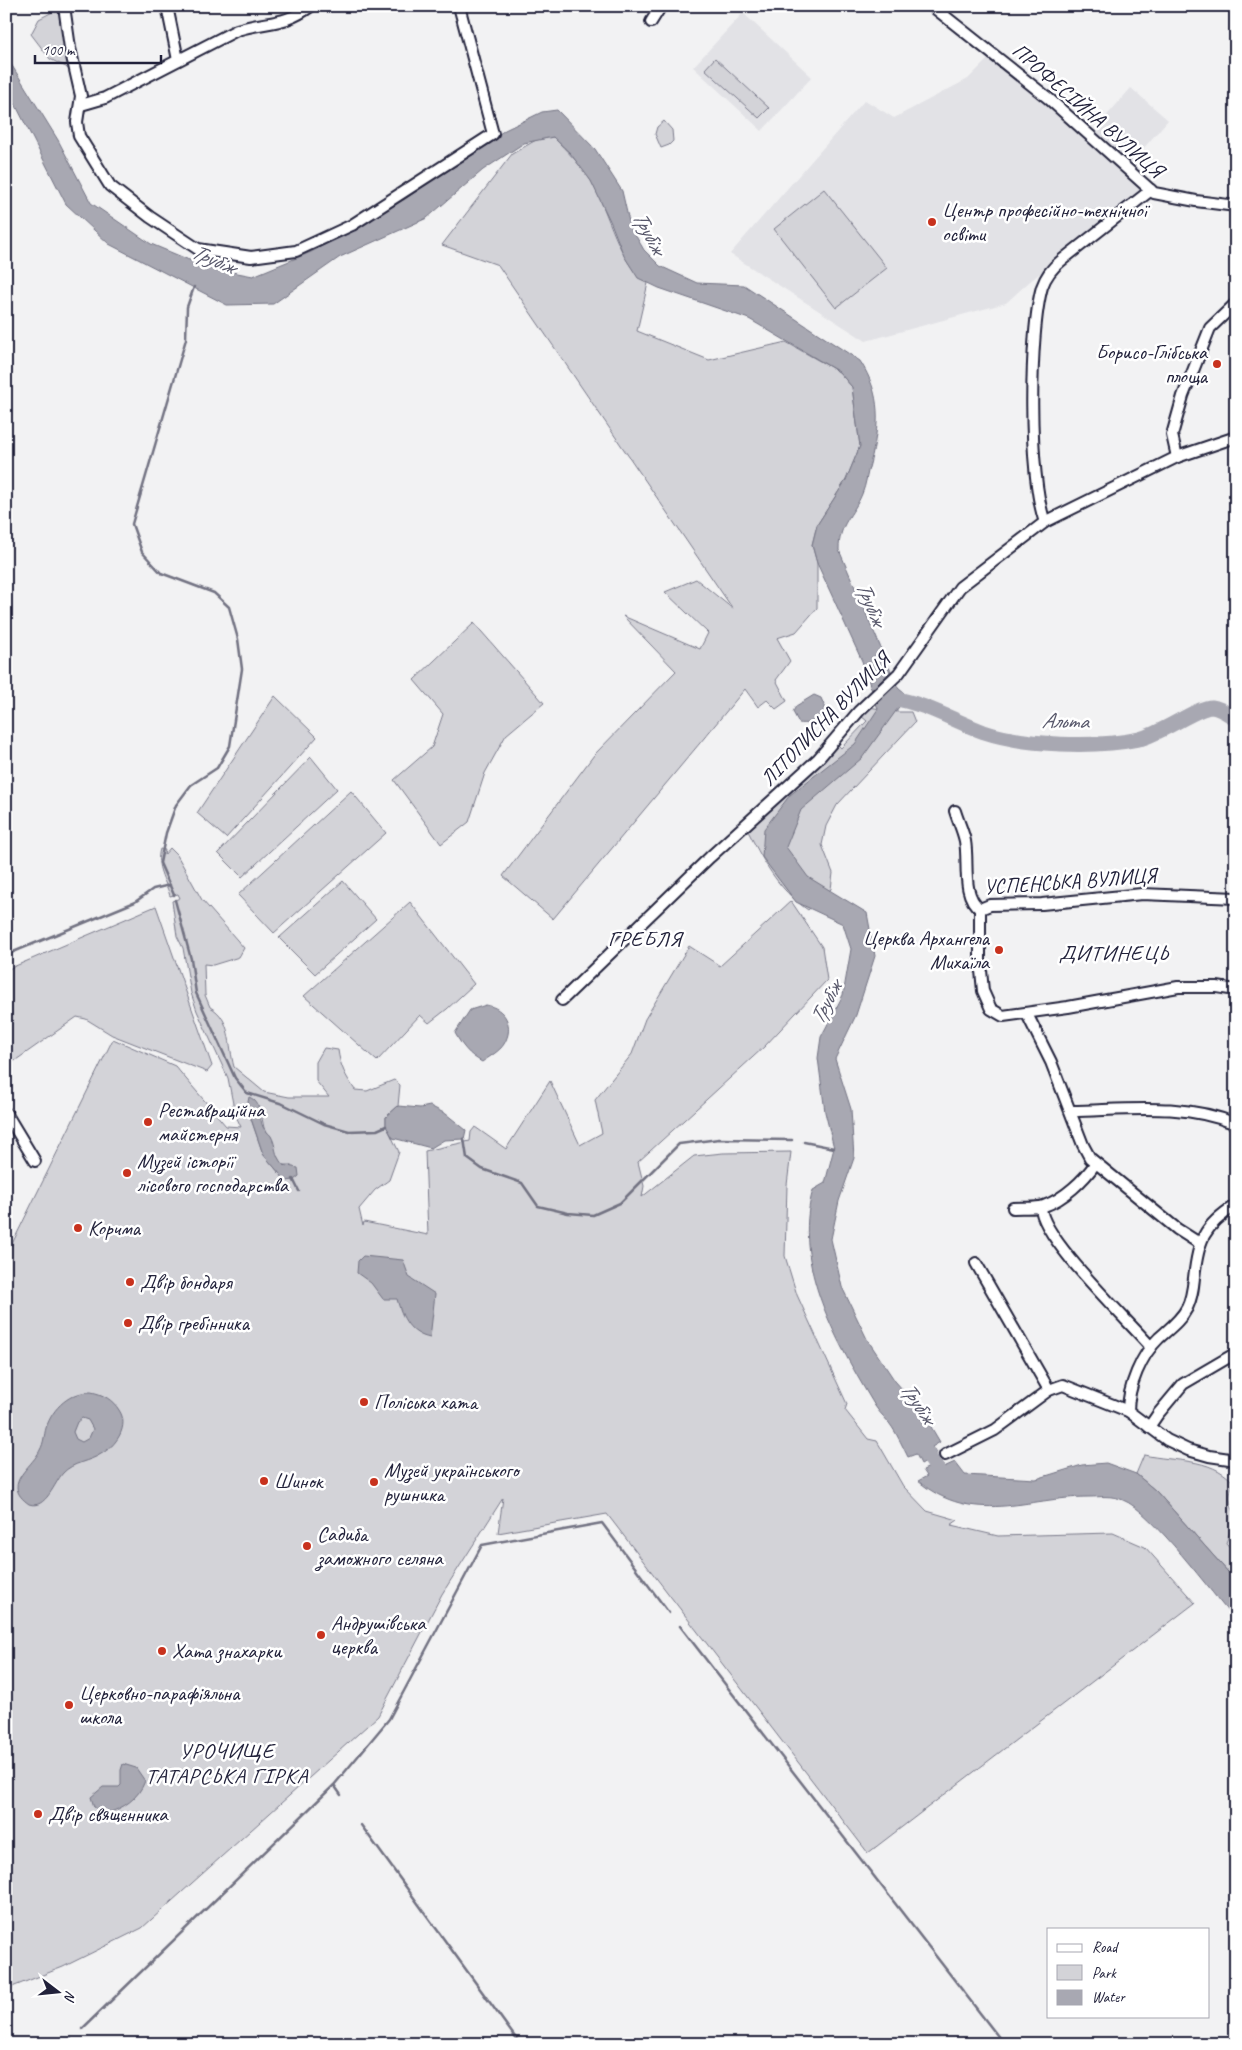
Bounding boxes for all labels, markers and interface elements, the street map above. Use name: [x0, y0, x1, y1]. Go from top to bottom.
scale bar: [35, 32, 161, 64]
street label: ПРОФЕСІЙНА ВУЛИЦЯ: [1007, 37, 1172, 185]
text: 100 m: [42, 41, 76, 60]
place label: Центр професійно-технічної освіти: [942, 197, 1151, 247]
water label: Трубіж: [626, 206, 674, 263]
marker: Центр професійно-технічної освіти: [926, 216, 938, 228]
water label: Трубіж: [187, 237, 244, 282]
place label: Борисо-Глібська площа: [1096, 339, 1209, 389]
marker: Борисо-Глібська площа: [1211, 358, 1223, 370]
water label: Трубіж: [849, 577, 894, 634]
street label: ЛІТОПИСНА ВУЛИЦЯ: [755, 645, 897, 791]
water label: Альта: [1041, 707, 1091, 735]
street label: УСПЕНСЬКА ВУЛИЦЯ: [983, 862, 1160, 900]
district label: ГРЕБЛЯ: [608, 925, 685, 953]
place label: Церква Архангела Михаїла: [863, 925, 991, 975]
district label: ДИТИНЕЦЬ: [1059, 939, 1169, 967]
marker: Церква Архангела Михаїла: [993, 944, 1005, 956]
water label: Трубіж: [803, 972, 851, 1029]
place label: Реставраційна майстерня: [158, 1097, 266, 1147]
marker: Реставраційна майстерня: [142, 1116, 154, 1128]
place label: Музей історії лісового господарства: [137, 1148, 290, 1198]
marker: Музей історії лісового господарства: [121, 1167, 133, 1179]
place label: Корчма: [88, 1215, 141, 1241]
marker: Корчма: [72, 1222, 84, 1234]
place label: Двір бондаря: [140, 1269, 233, 1295]
marker: Двір бондаря: [124, 1276, 136, 1288]
place label: Двір гребінника: [138, 1310, 250, 1336]
marker: Двір гребінника: [122, 1317, 134, 1329]
water label: Трубіж: [894, 1376, 945, 1433]
place label: Поліська хата: [374, 1389, 480, 1415]
marker: Поліська хата: [358, 1396, 370, 1408]
place label: Музей українського рушника: [384, 1457, 521, 1507]
place label: Шинок: [274, 1468, 325, 1494]
marker: Шинок: [258, 1475, 270, 1487]
marker: Музей українського рушника: [368, 1476, 380, 1488]
place label: Садиба заможного селяна: [314, 1521, 444, 1572]
marker: Садиба заможного селяна: [301, 1540, 313, 1552]
place label: Андрушівська церква: [331, 1610, 427, 1660]
marker: Андрушівська церква: [315, 1629, 327, 1641]
place label: Хата знахарки: [172, 1638, 283, 1664]
marker: Хата знахарки: [156, 1645, 168, 1657]
place label: Церковно-парафіяльна школа: [79, 1680, 241, 1730]
marker: Церковно-парафіяльна школа: [63, 1699, 75, 1711]
district label: УРОЧИЩЕ ТАТАРСЬКА ГІРКА: [145, 1737, 309, 1790]
place label: Двір священника: [48, 1801, 169, 1827]
marker: Двір священника: [32, 1808, 44, 1820]
legend: [1047, 1928, 1210, 2018]
text: Road: [1092, 1938, 1119, 1957]
text: Park: [1092, 1964, 1117, 1983]
north arrow: [32, 1968, 82, 2018]
text: Water: [1092, 1988, 1126, 2007]
text: N: [60, 1989, 79, 2004]

